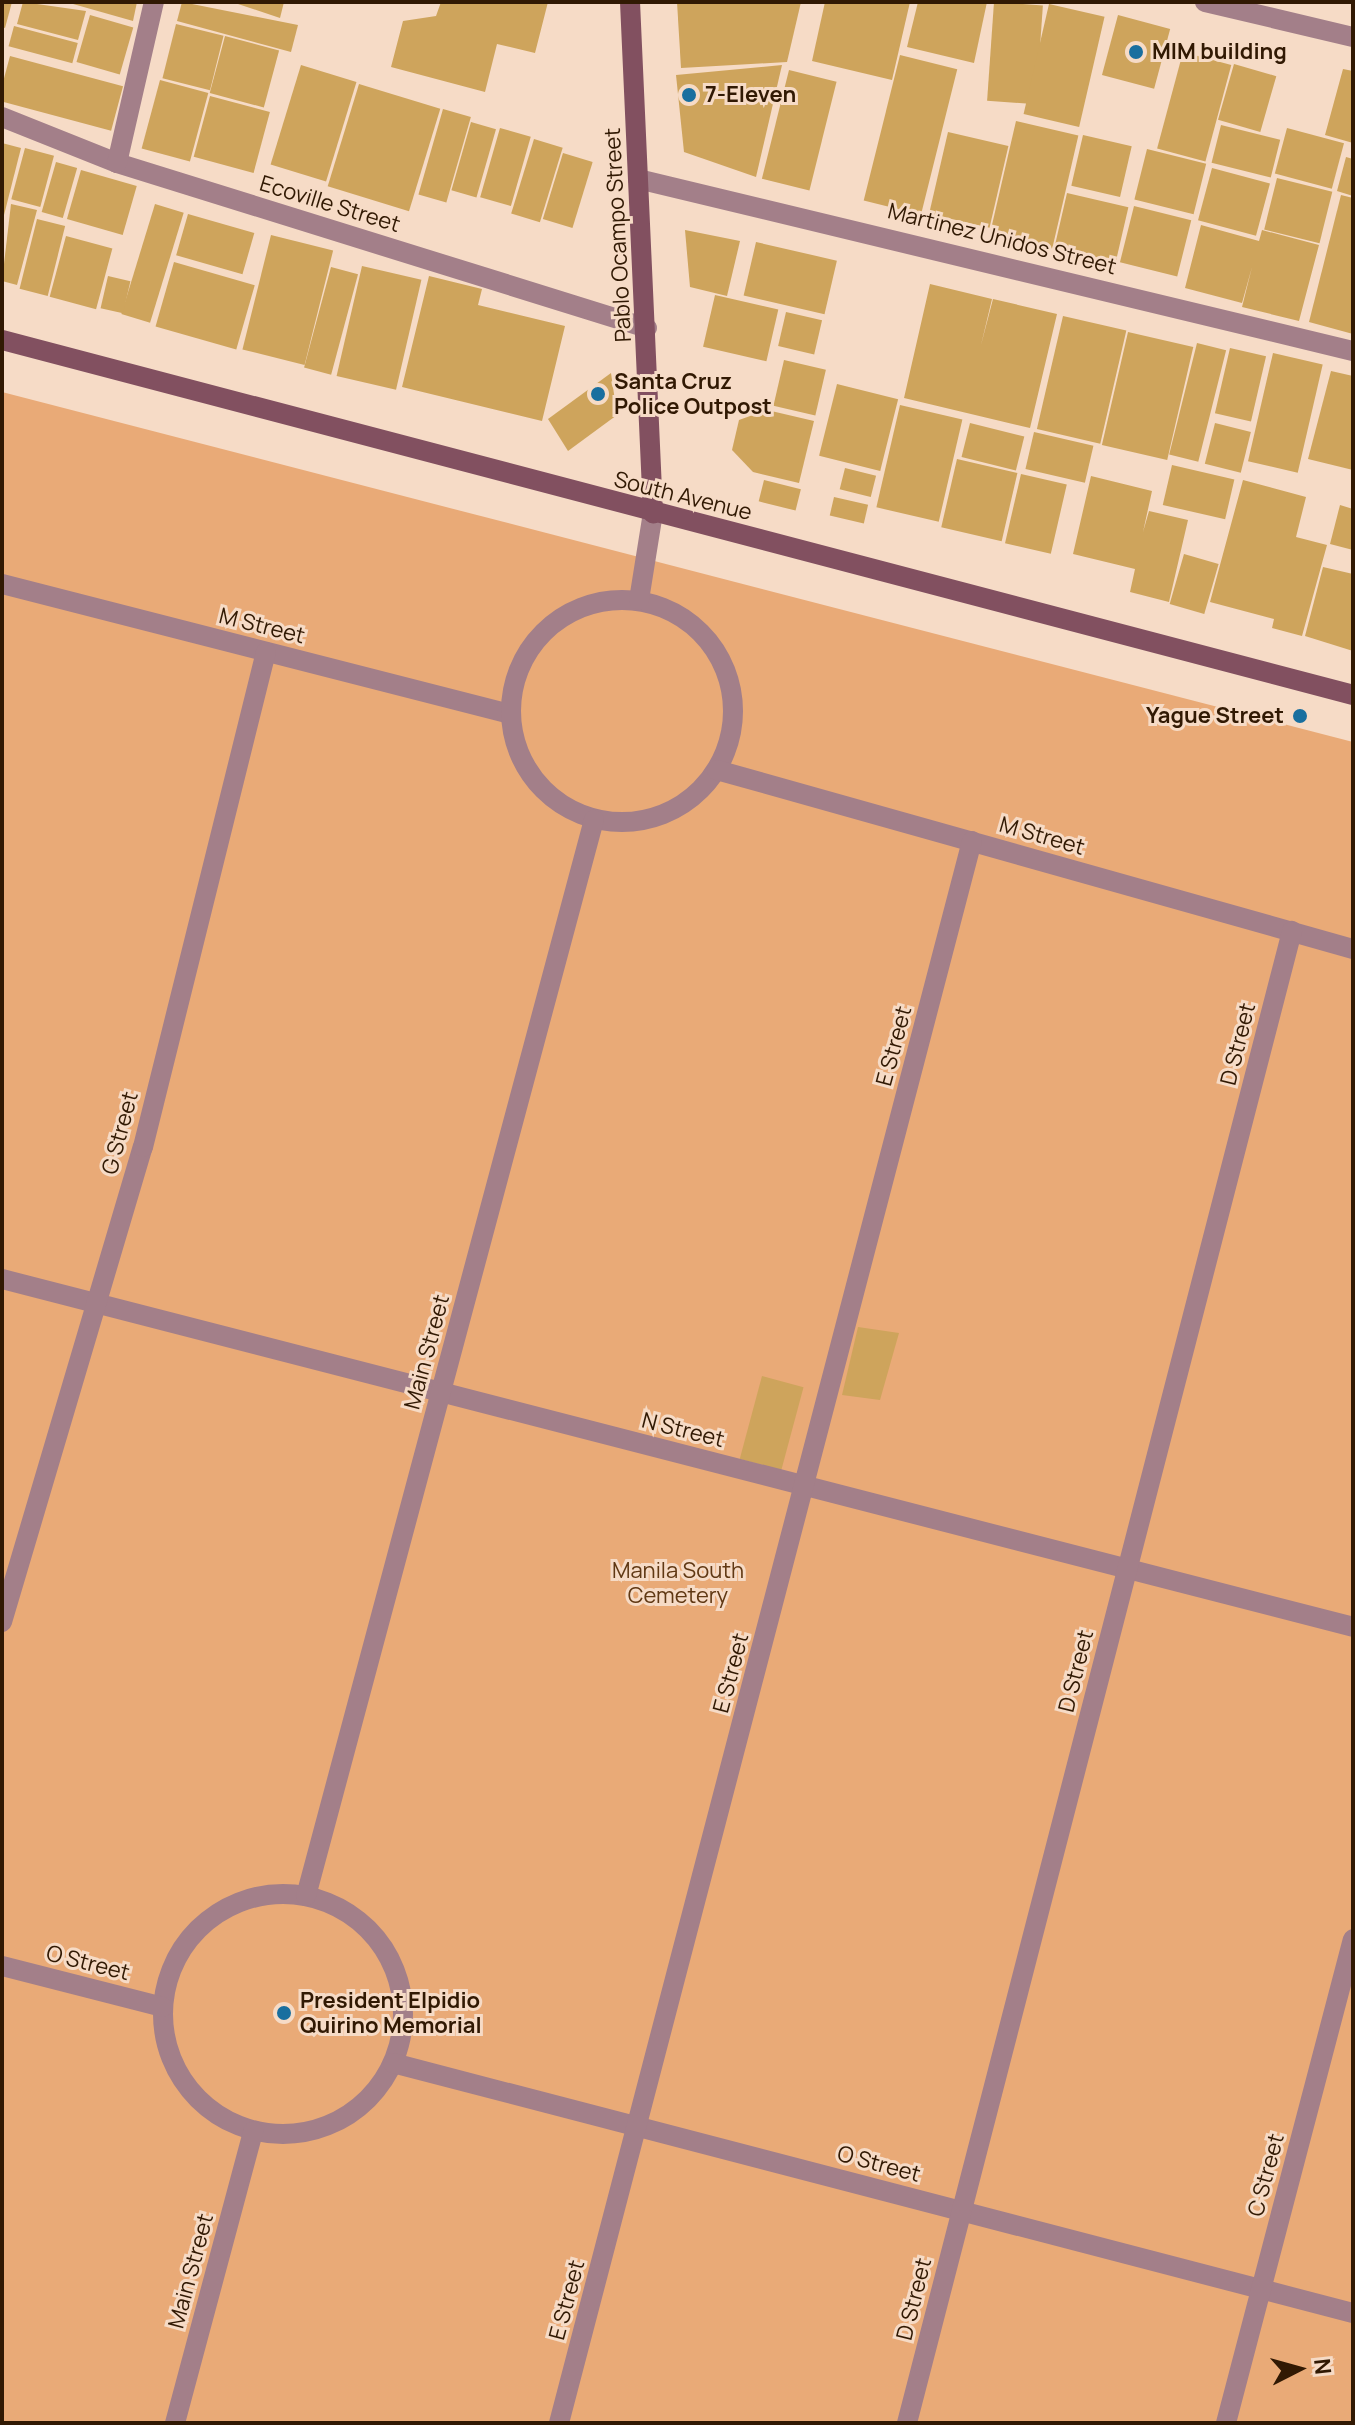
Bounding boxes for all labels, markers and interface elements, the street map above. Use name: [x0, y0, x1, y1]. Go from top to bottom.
place label: MIM building: [1152, 39, 1287, 65]
marker: MIM building: [1127, 43, 1145, 61]
place label: 7-Eleven: [705, 82, 796, 108]
marker: 7-Eleven: [680, 86, 698, 104]
street label: Pablo Ocampo Street: [599, 127, 637, 343]
street label: Ecoville Street: [257, 170, 403, 238]
street label: Martinez Unidos Street: [885, 198, 1119, 280]
place label: Santa Cruz Police Outpost: [614, 368, 772, 420]
marker: Santa Cruz Police Outpost: [589, 385, 607, 403]
street label: South Avenue: [611, 466, 755, 526]
street label: M Street: [216, 603, 308, 649]
place label: Yague Street: [1146, 703, 1284, 729]
marker: Yague Street: [1291, 707, 1309, 725]
street label: M Street: [996, 811, 1088, 861]
street label: D Street: [1215, 1000, 1261, 1088]
street label: E Street: [871, 1003, 917, 1089]
street label: G Street: [96, 1089, 144, 1177]
street label: Main Street: [399, 1292, 455, 1412]
street label: N Street: [639, 1407, 727, 1453]
park label: Manila South Cemetery: [612, 1557, 744, 1608]
street label: D Street: [1053, 1627, 1099, 1715]
street label: E Street: [708, 1630, 754, 1716]
street label: O Street: [44, 1940, 132, 1986]
place label: President Elpidio Quirino Memorial: [300, 1987, 482, 2038]
marker: President Elpidio Quirino Memorial: [275, 2004, 293, 2022]
street label: C Street: [1242, 2131, 1290, 2219]
street label: O Street: [835, 2140, 923, 2188]
street label: Main Street: [163, 2211, 219, 2331]
street label: D Street: [891, 2255, 937, 2343]
street label: E Street: [544, 2257, 590, 2343]
north arrow: [1259, 2329, 1339, 2409]
text: N: [1307, 2357, 1339, 2376]

